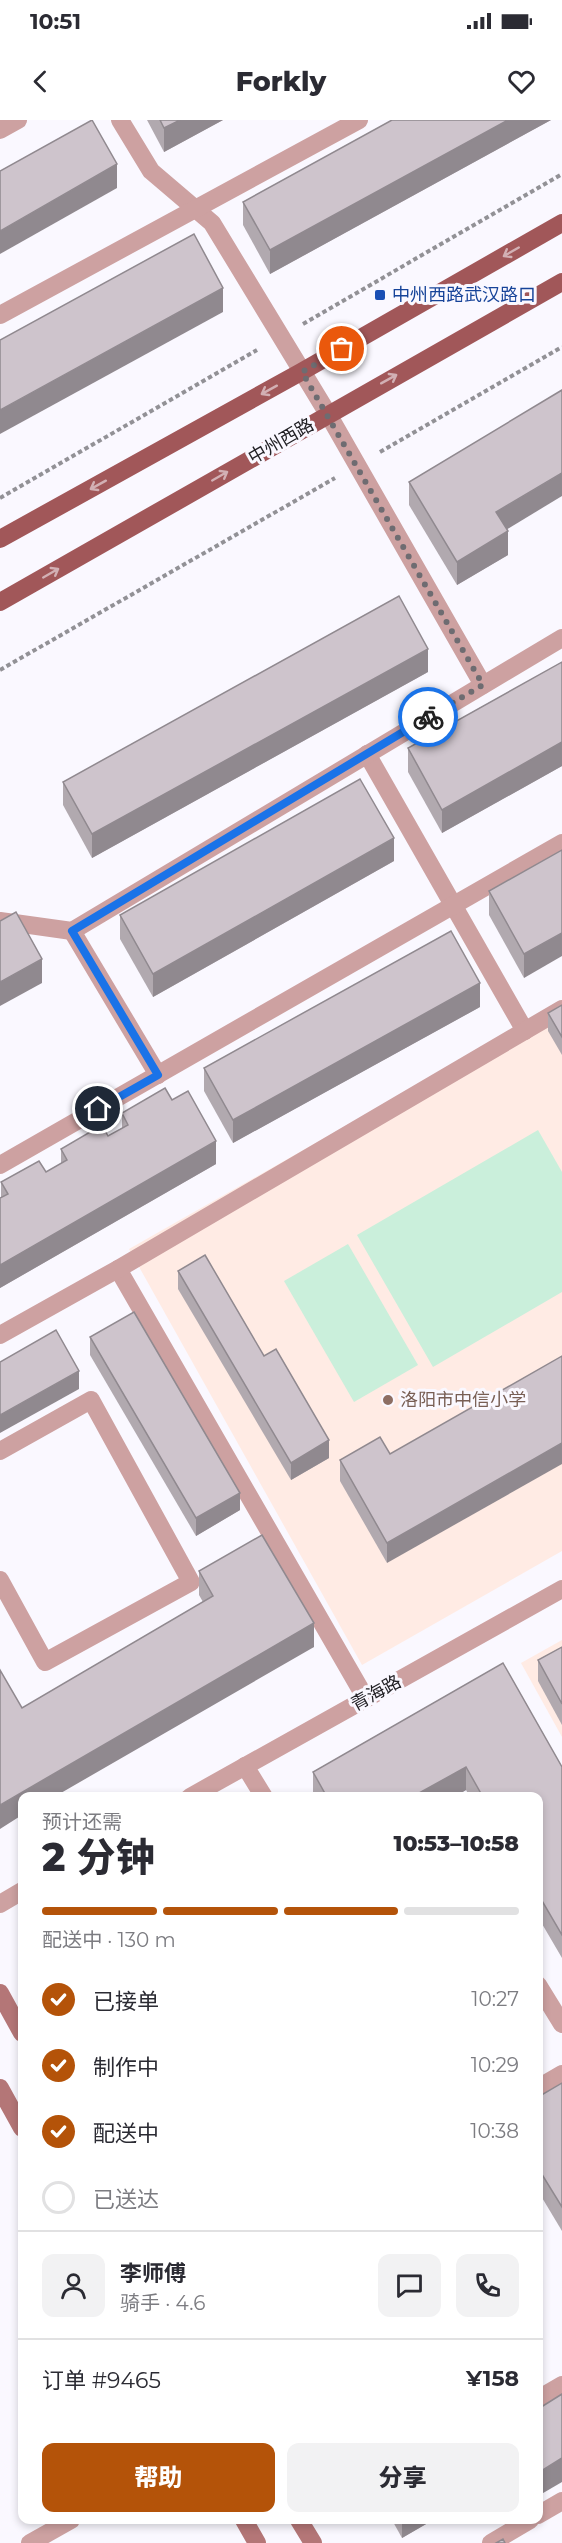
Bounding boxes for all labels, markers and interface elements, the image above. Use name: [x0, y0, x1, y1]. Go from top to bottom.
text: 10:51: [30, 8, 81, 35]
icon: back: [24, 65, 57, 98]
text: Forkly: [236, 65, 326, 98]
icon: heart: [505, 65, 538, 98]
one-way arrow: [503, 246, 520, 258]
place label: 中州西路武汉路口: [392, 284, 536, 306]
marker: 中州西路武汉路口: [373, 288, 387, 302]
pin: [316, 323, 367, 374]
icon: bag: [325, 332, 358, 365]
one-way arrow: [380, 373, 398, 384]
one-way arrow: [261, 384, 278, 396]
street label: 中州西路: [244, 413, 318, 469]
one-way arrow: [211, 470, 228, 482]
one-way arrow: [90, 479, 107, 491]
one-way arrow: [42, 567, 59, 579]
courier: [398, 687, 458, 747]
icon: bike: [412, 701, 445, 734]
pin: [72, 1083, 123, 1134]
icon: home: [81, 1092, 114, 1125]
place label: 洛阳市中信小学: [400, 1389, 526, 1411]
marker: 洛阳市中信小学: [381, 1393, 395, 1407]
street label: 青海路: [347, 1670, 405, 1716]
text: 预计还需: [42, 1810, 122, 1834]
text: 10:53–10:58: [394, 1830, 519, 1857]
text: 2 分钟: [42, 1833, 155, 1881]
text: 配送中 · 130 m: [42, 1928, 176, 1952]
icon: check: [42, 1983, 75, 2016]
text: 10:27: [471, 1987, 519, 2011]
text: 已接单: [93, 1988, 159, 2015]
icon: check: [42, 2049, 75, 2082]
text: 10:29: [471, 2053, 519, 2077]
text: 制作中: [93, 2054, 159, 2081]
icon: check: [42, 2115, 75, 2148]
text: 10:38: [470, 2119, 519, 2143]
text: 配送中: [93, 2120, 159, 2147]
text: 已送达: [93, 2186, 159, 2213]
button: person: [42, 2254, 105, 2317]
button: chat: [378, 2254, 441, 2317]
button: phone: [456, 2254, 519, 2317]
text: 李师傅: [120, 2260, 186, 2287]
text: 骑手 · 4.6: [120, 2291, 205, 2315]
text: ¥158: [466, 2365, 519, 2392]
text: 订单 #9465: [42, 2367, 161, 2394]
button: 帮助: [42, 2443, 275, 2512]
button: 分享: [287, 2443, 519, 2512]

